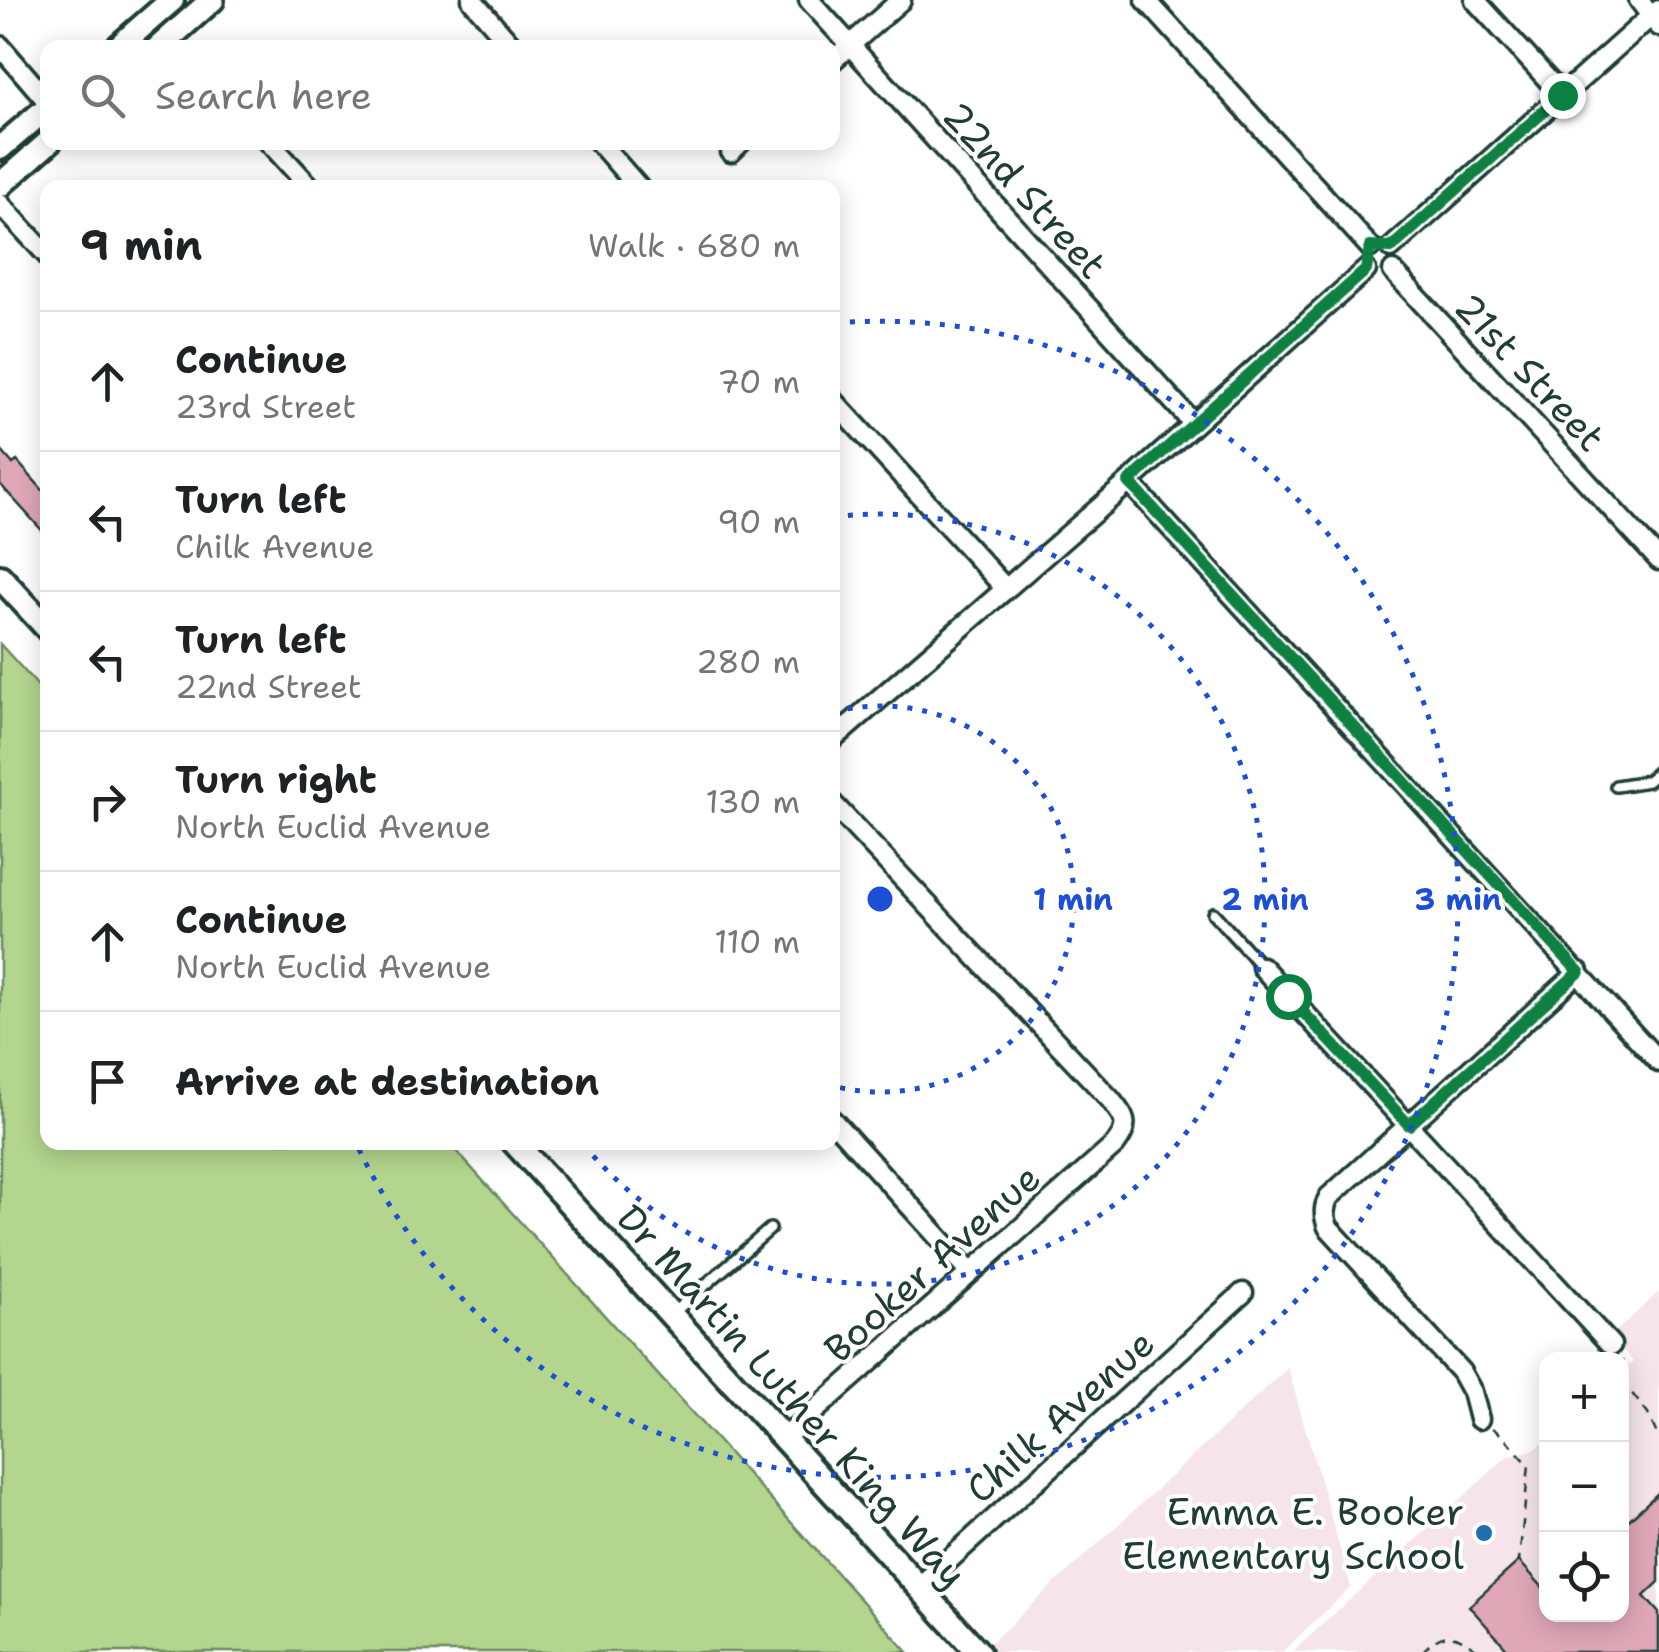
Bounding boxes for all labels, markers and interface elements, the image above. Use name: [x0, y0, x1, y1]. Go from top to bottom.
search box: [40, 40, 840, 150]
icon: search: [75, 68, 130, 123]
text: Search here: [155, 70, 372, 121]
route end: [1540, 73, 1586, 119]
street label: 22nd Street: [932, 91, 1118, 289]
text: 9 min: [80, 217, 202, 273]
text: Walk · 680 m: [588, 224, 800, 267]
street label: 21st Street: [1444, 282, 1616, 462]
text: Continue: [175, 334, 347, 385]
icon: ahead: [80, 354, 135, 409]
text: 70 m: [717, 360, 800, 403]
text: 23rd Street: [175, 385, 356, 428]
text: Turn left: [175, 474, 347, 525]
icon: left: [80, 494, 135, 549]
text: 90 m: [717, 500, 800, 543]
text: Chilk Avenue: [175, 525, 374, 568]
text: Turn left: [175, 614, 347, 665]
icon: left: [80, 634, 135, 689]
text: 280 m: [696, 640, 800, 683]
text: 22nd Street: [175, 665, 362, 708]
text: Turn right: [175, 754, 377, 805]
icon: right: [80, 774, 135, 829]
text: 130 m: [705, 780, 800, 823]
text: North Euclid Avenue: [175, 805, 491, 848]
text: 1 min: [1033, 879, 1113, 920]
text: 2 min: [1221, 879, 1309, 920]
text: 3 min: [1414, 879, 1502, 920]
centre of rings: [862, 881, 898, 917]
text: Continue: [175, 894, 347, 945]
icon: ahead: [80, 914, 135, 969]
text: 110 m: [714, 920, 800, 963]
text: North Euclid Avenue: [175, 945, 491, 988]
route start: [1266, 974, 1312, 1020]
icon: arrive: [80, 1054, 135, 1109]
text: Arrive at destination: [175, 1056, 599, 1107]
street label: Booker Avenue: [813, 1152, 1051, 1374]
street label: Dr Martin Luther King Way: [606, 1193, 978, 1599]
street label: Chilk Avenue: [955, 1318, 1165, 1514]
map controls: [1539, 1352, 1629, 1622]
button: +: [1539, 1352, 1629, 1442]
button: −: [1539, 1442, 1629, 1532]
place label: Emma E. Booker Elementary School: [1122, 1486, 1465, 1581]
marker: Emma E. Booker Elementary School: [1473, 1522, 1495, 1544]
button: locate: [1539, 1532, 1629, 1622]

